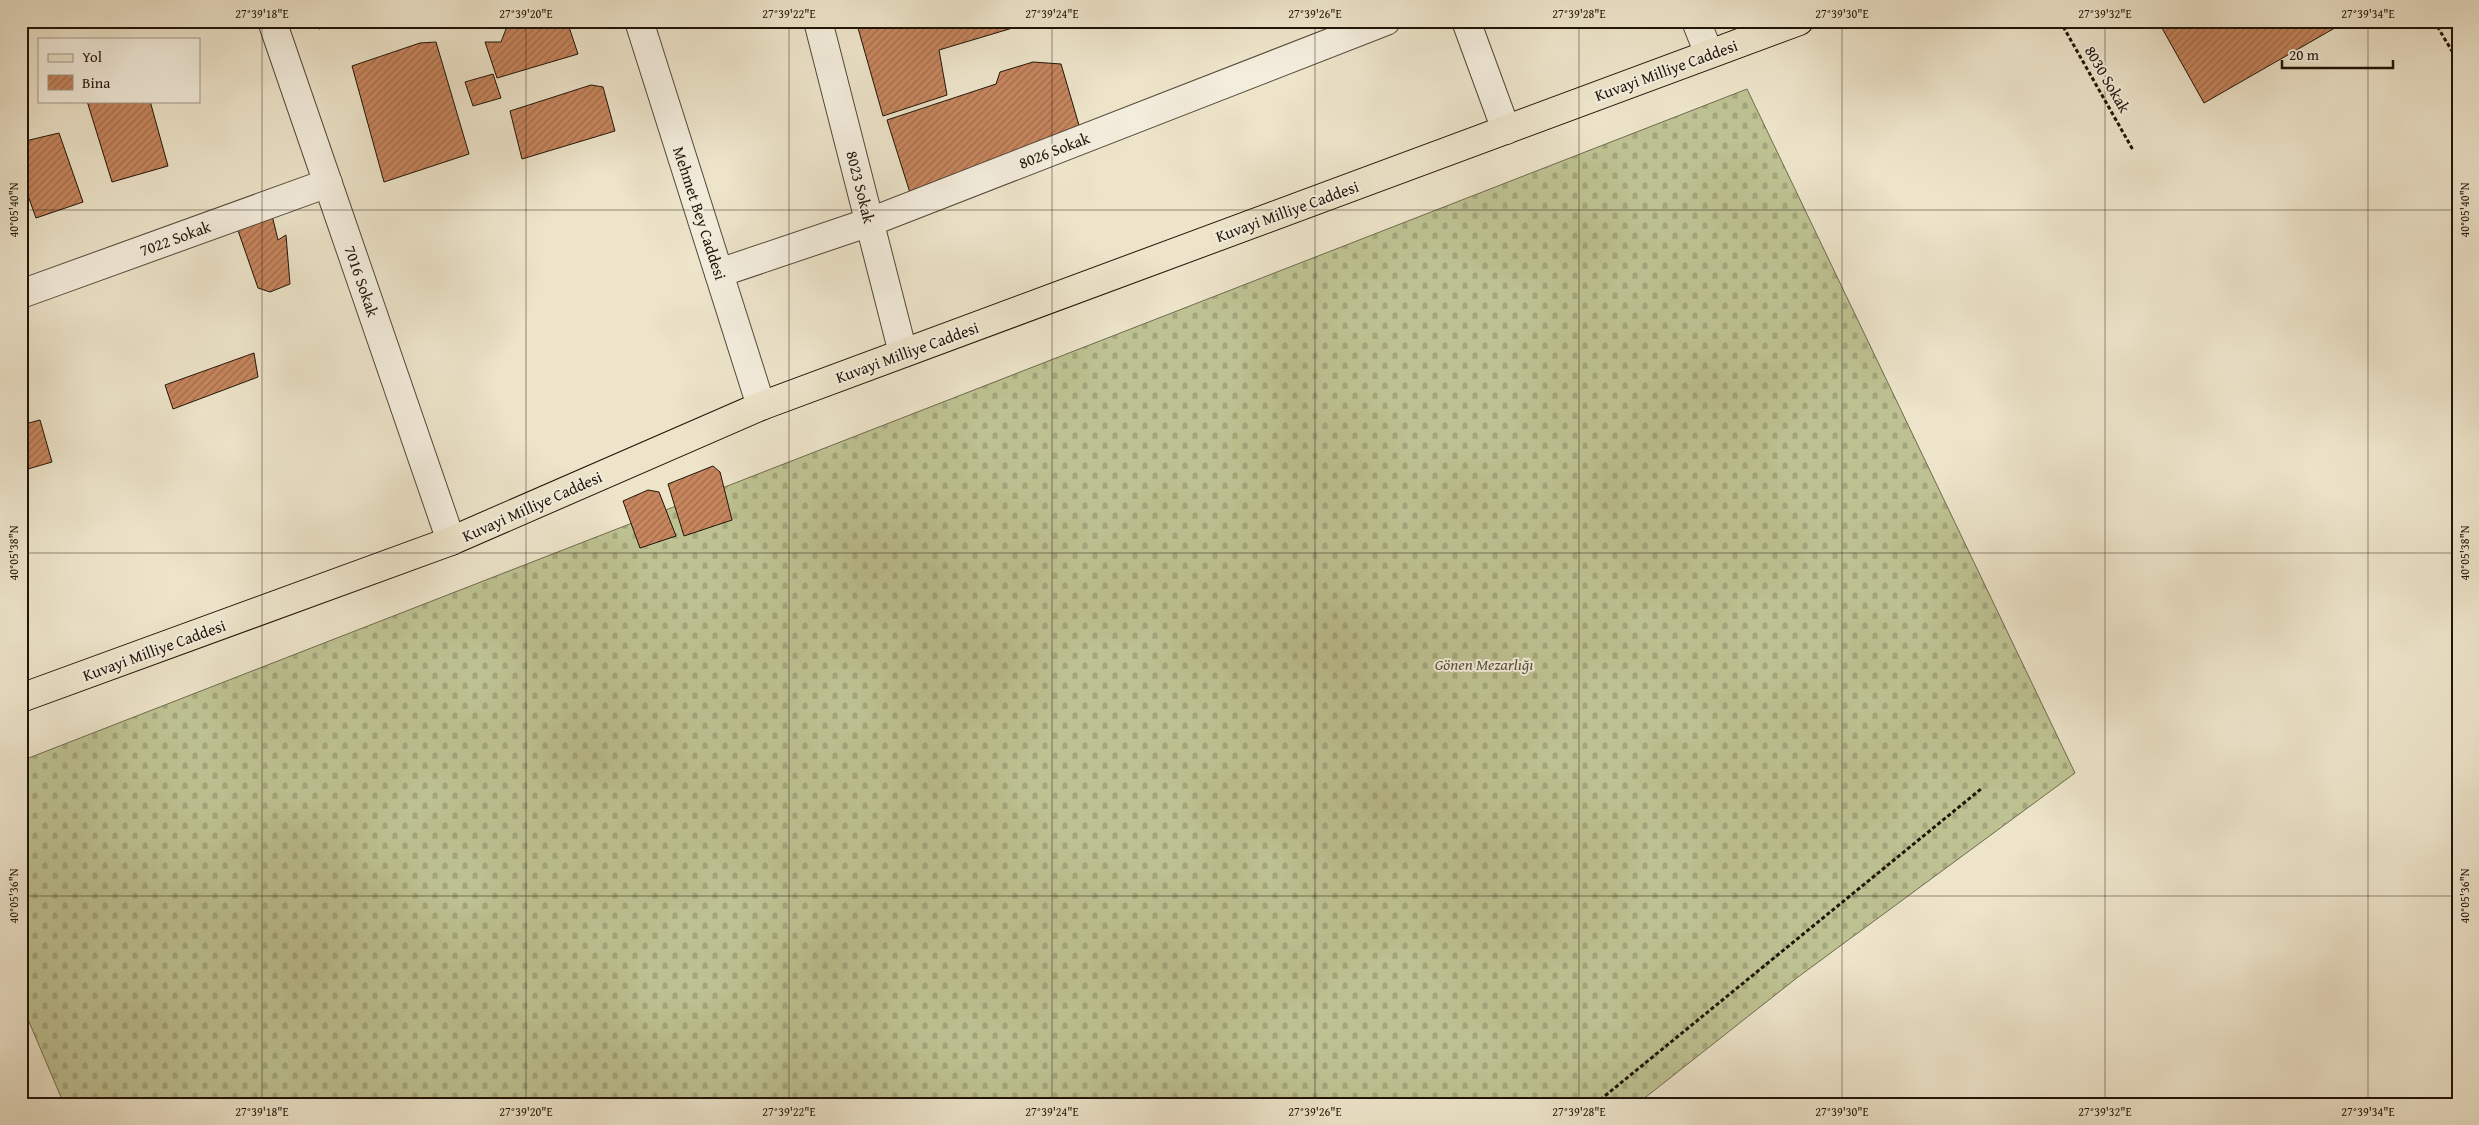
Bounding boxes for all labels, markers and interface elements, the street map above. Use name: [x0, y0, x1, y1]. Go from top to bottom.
text: 27°39'18"E: [235, 5, 289, 22]
text: 27°39'20"E: [499, 5, 553, 22]
text: 27°39'22"E: [762, 5, 816, 22]
text: 27°39'24"E: [1025, 5, 1079, 22]
text: 27°39'26"E: [1288, 5, 1342, 22]
text: 27°39'28"E: [1552, 5, 1606, 22]
text: 27°39'30"E: [1815, 5, 1869, 22]
text: 27°39'32"E: [2078, 5, 2132, 22]
text: 27°39'34"E: [2341, 5, 2395, 22]
street label: Kuvayi Milliye Caddesi: [1591, 33, 1741, 107]
legend: [38, 38, 200, 102]
scale bar: [2282, 38, 2393, 70]
street label: 8030 Sokak: [2079, 41, 2137, 118]
text: 20 m: [2289, 44, 2320, 65]
text: Yol: [82, 46, 102, 67]
text: Bina: [82, 72, 110, 93]
street label: 8026 Sokak: [1015, 125, 1094, 174]
street label: Mehmet Bey Caddesi: [667, 143, 733, 283]
street label: 8023 Sokak: [840, 148, 882, 227]
street label: Kuvayi Milliye Caddesi: [1212, 174, 1362, 248]
text: 40°05'40"N: [5, 182, 22, 238]
text: 40°05'40"N: [2456, 182, 2473, 238]
street label: 7022 Sokak: [136, 214, 215, 262]
street label: 7016 Sokak: [339, 242, 386, 321]
street label: Kuvayi Milliye Caddesi: [832, 315, 982, 389]
street label: Kuvayi Milliye Caddesi: [458, 464, 606, 548]
text: 40°05'38"N: [5, 525, 22, 581]
text: 40°05'38"N: [2456, 525, 2473, 581]
street label: Kuvayi Milliye Caddesi: [79, 613, 229, 687]
park label: Gönen Mezarlığı: [1435, 652, 1533, 676]
text: 40°05'36"N: [5, 868, 22, 924]
text: 40°05'36"N: [2456, 868, 2473, 924]
text: 27°39'18"E: [235, 1103, 289, 1120]
text: 27°39'20"E: [499, 1103, 553, 1120]
text: 27°39'22"E: [762, 1103, 816, 1120]
text: 27°39'24"E: [1025, 1103, 1079, 1120]
text: 27°39'26"E: [1288, 1103, 1342, 1120]
text: 27°39'28"E: [1552, 1103, 1606, 1120]
text: 27°39'30"E: [1815, 1103, 1869, 1120]
text: 27°39'32"E: [2078, 1103, 2132, 1120]
text: 27°39'34"E: [2341, 1103, 2395, 1120]

